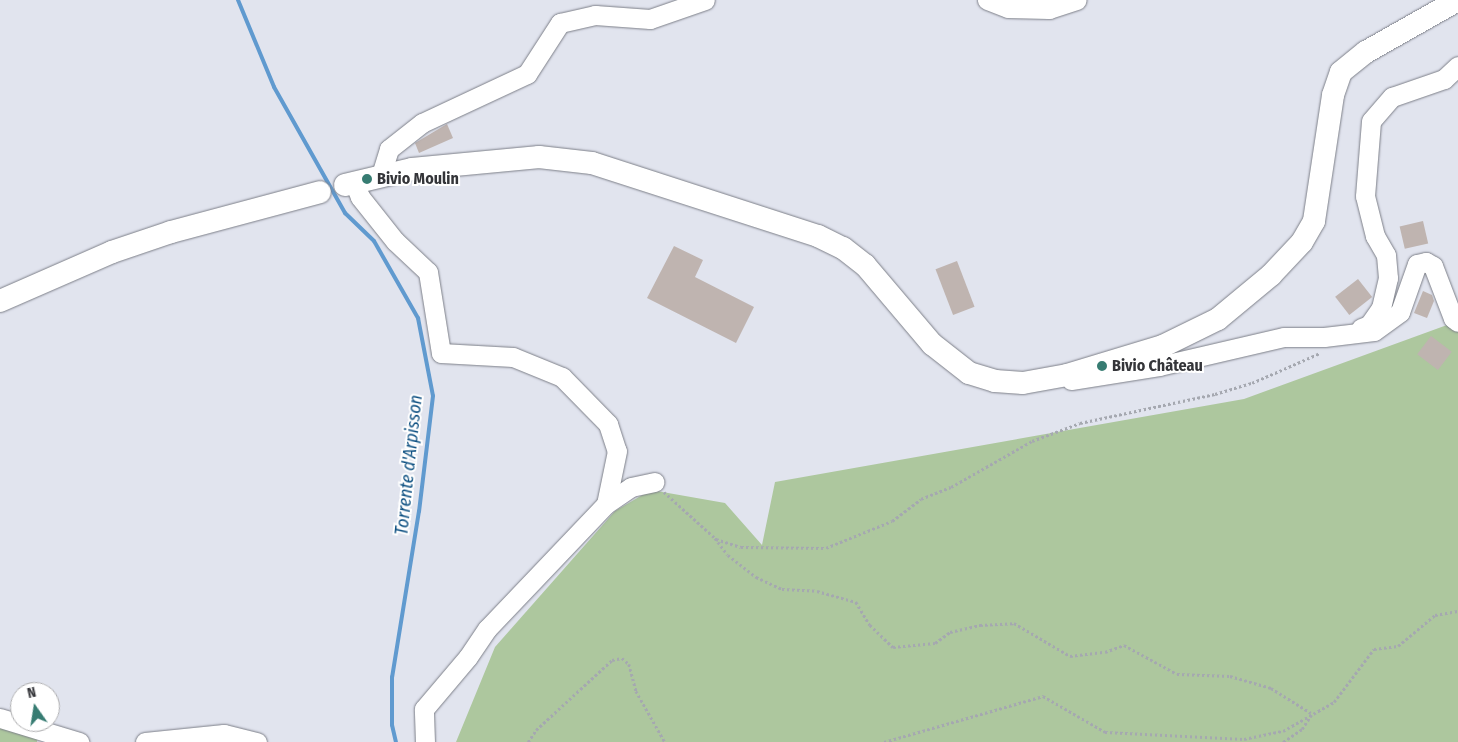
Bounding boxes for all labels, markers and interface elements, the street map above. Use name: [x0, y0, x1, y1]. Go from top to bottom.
place label: Bivio Moulin: [377, 169, 459, 189]
marker: Bivio Moulin: [361, 173, 373, 185]
place label: Bivio Château: [1112, 356, 1203, 376]
marker: Bivio Château: [1096, 360, 1108, 372]
water label: Torrente d'Arpisson: [391, 394, 427, 536]
north arrow: [10, 682, 60, 732]
text: N: [26, 684, 38, 702]

